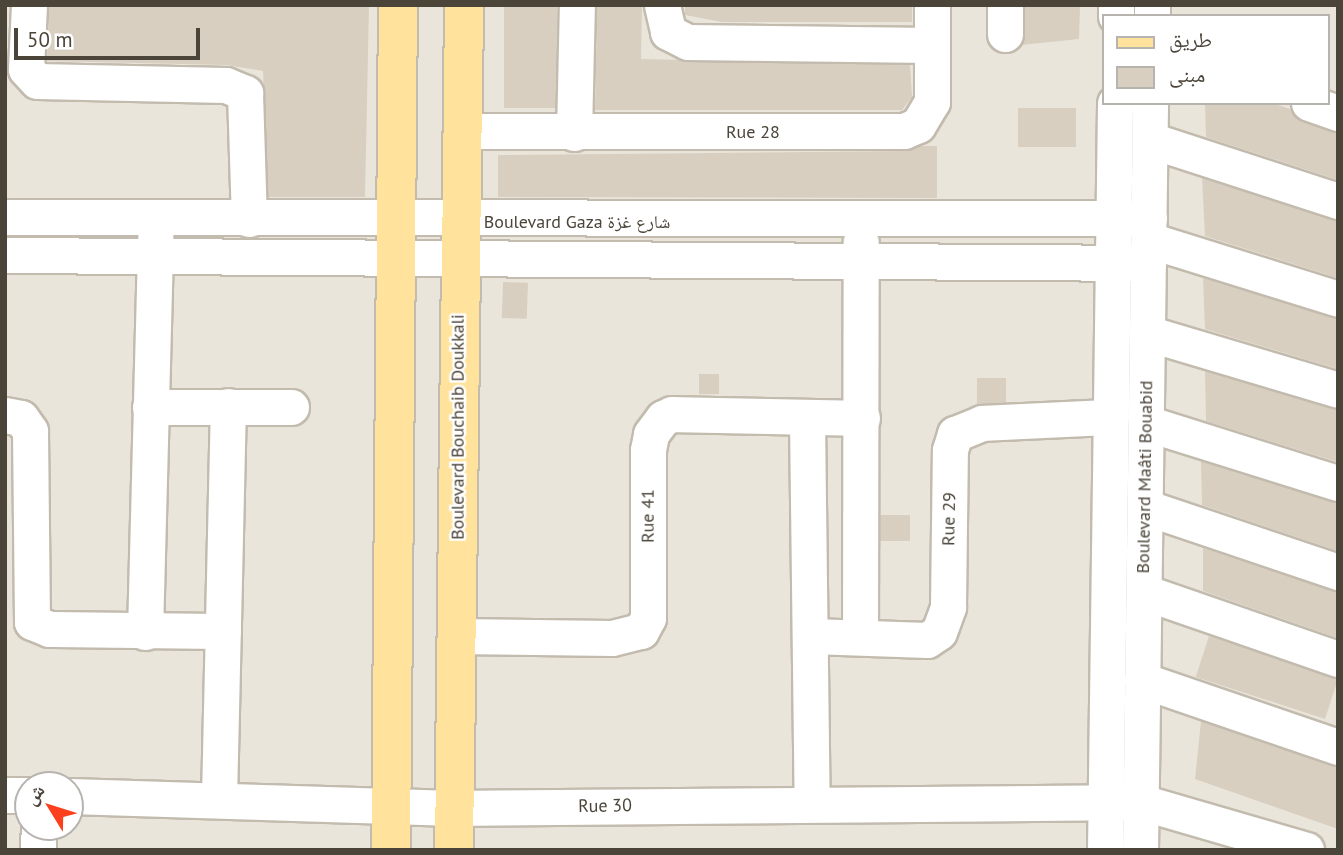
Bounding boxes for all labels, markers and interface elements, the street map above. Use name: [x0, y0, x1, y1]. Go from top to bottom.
scale bar: [18, 14, 203, 58]
legend: [1102, 14, 1329, 105]
text: 50 m: [27, 26, 73, 53]
text: طريق: [1169, 26, 1212, 53]
text: مبنى: [1169, 61, 1205, 88]
street label: Rue 28: [726, 121, 780, 143]
street label: Boulevard Gaza شارع غزة: [484, 211, 670, 233]
street label: Boulevard Bouchaib Doukkali: [447, 314, 469, 540]
street label: Boulevard Maâti Bouabid: [1133, 380, 1157, 574]
street label: Rue 41: [637, 489, 659, 543]
street label: Rue 29: [938, 492, 960, 546]
north arrow: [14, 771, 84, 841]
text: ش: [18, 779, 50, 810]
street label: Rue 30: [578, 795, 632, 817]

